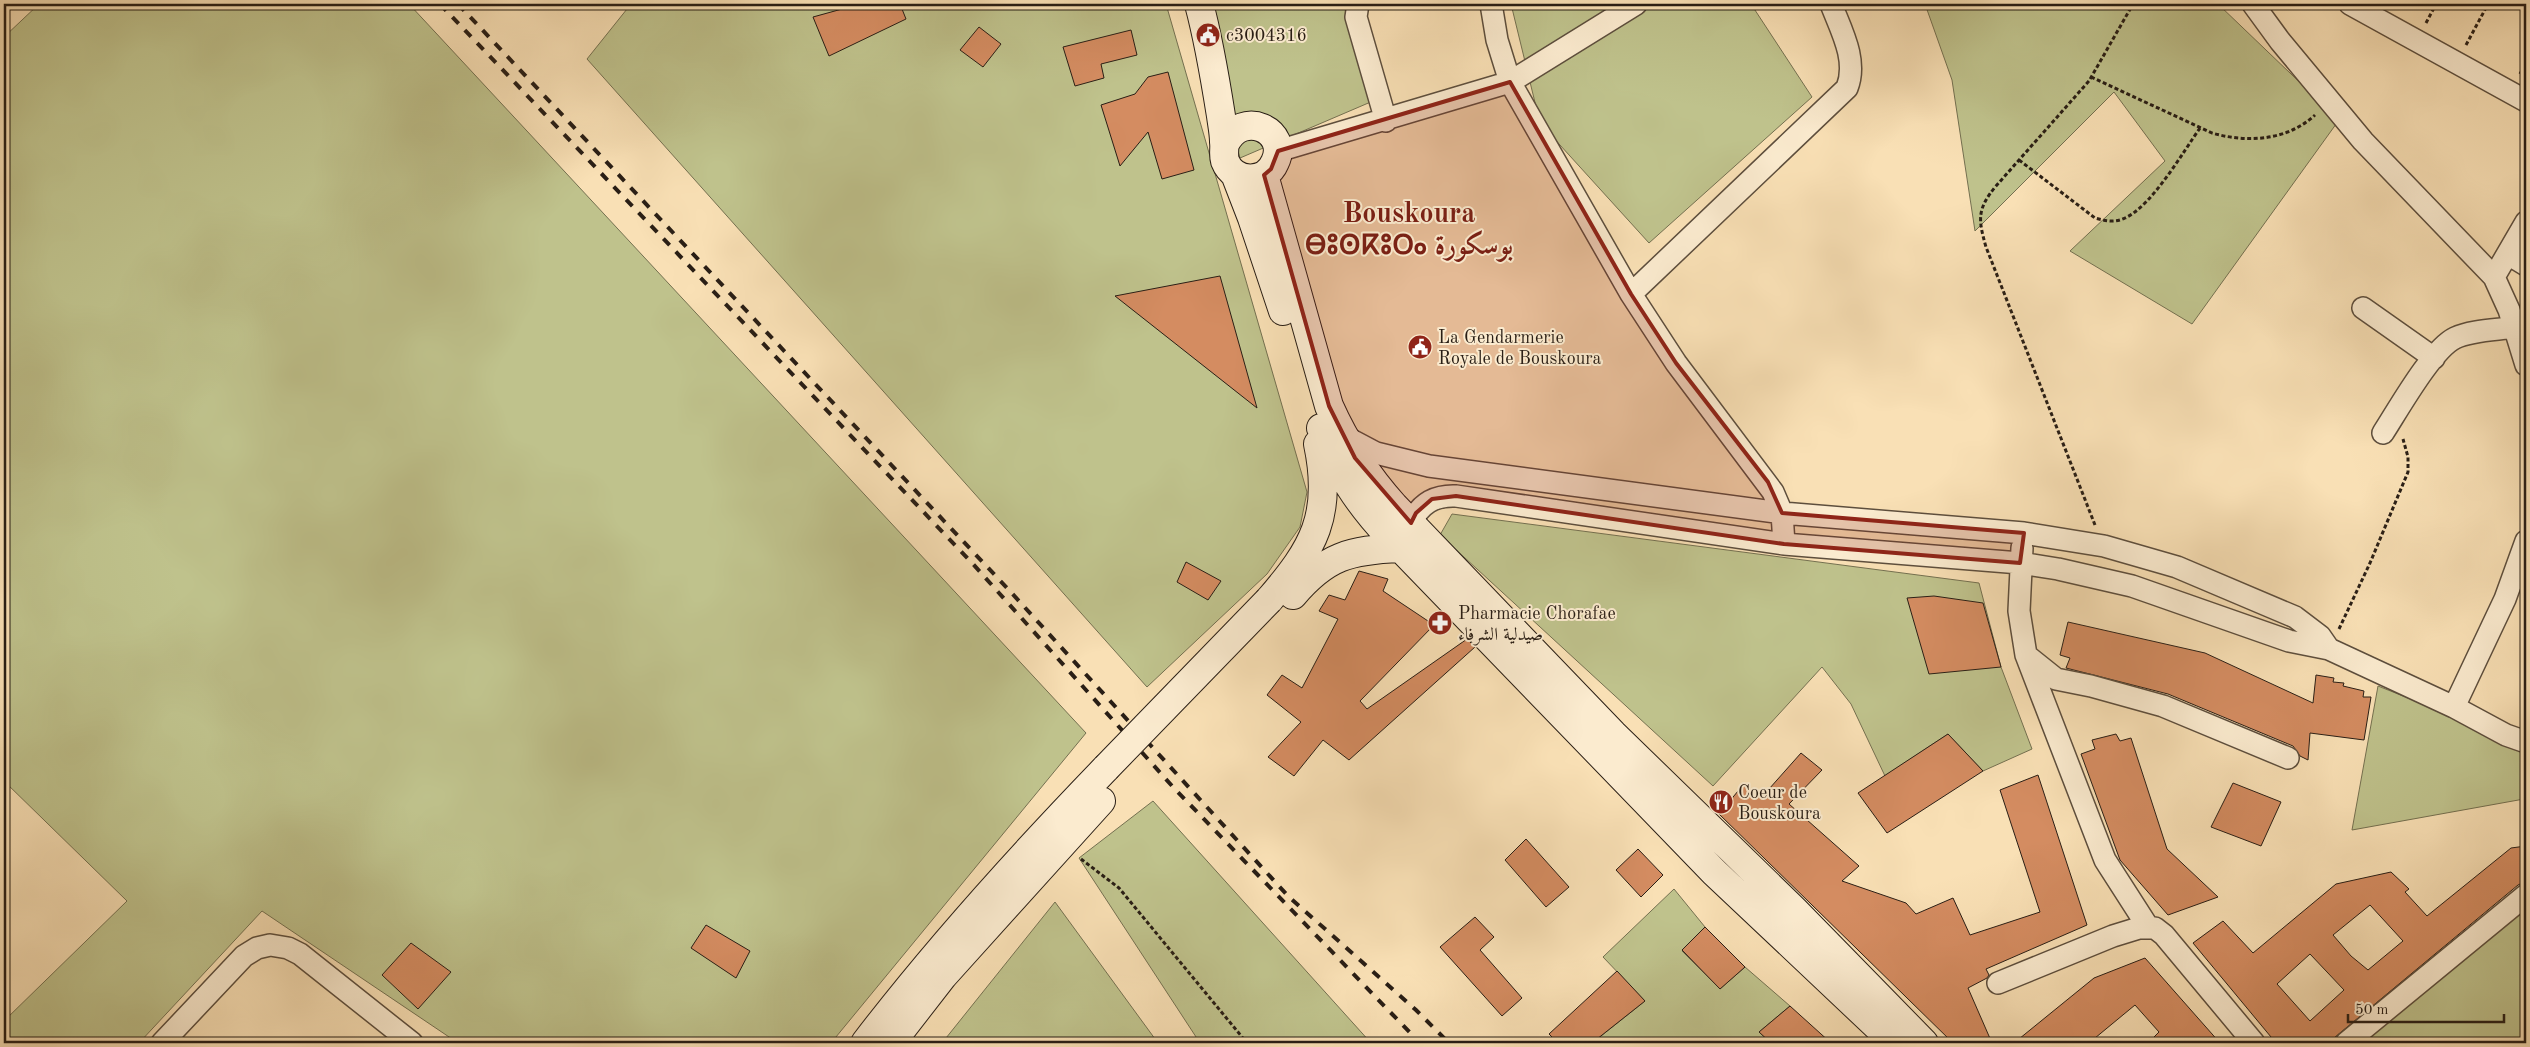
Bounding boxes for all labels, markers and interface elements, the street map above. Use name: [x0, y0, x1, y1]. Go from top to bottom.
public building icon: c3004316: [1195, 22, 1221, 48]
place label: c3004316: [1226, 27, 1307, 45]
district label: Bouskoura ⴱⵓⵙⴽⵓⵔⴰ بوسكورة: [1305, 201, 1513, 262]
place label: La Gendarmerie Royale de Bouskoura: [1438, 329, 1602, 368]
public building icon: La Gendarmerie Royale de Bouskoura: [1407, 334, 1433, 360]
place label: Pharmacie Chorafae صيدلية الشرفاء: [1458, 605, 1616, 646]
pharmacy icon: Pharmacie Chorafae صيدلية الشرفاء: [1427, 610, 1453, 636]
place label: Coeur de Bouskoura: [1738, 784, 1821, 823]
restaurant icon: Coeur de Bouskoura: [1708, 789, 1734, 815]
scale bar: [2348, 992, 2504, 1024]
text: 50 m: [2355, 1003, 2389, 1018]

